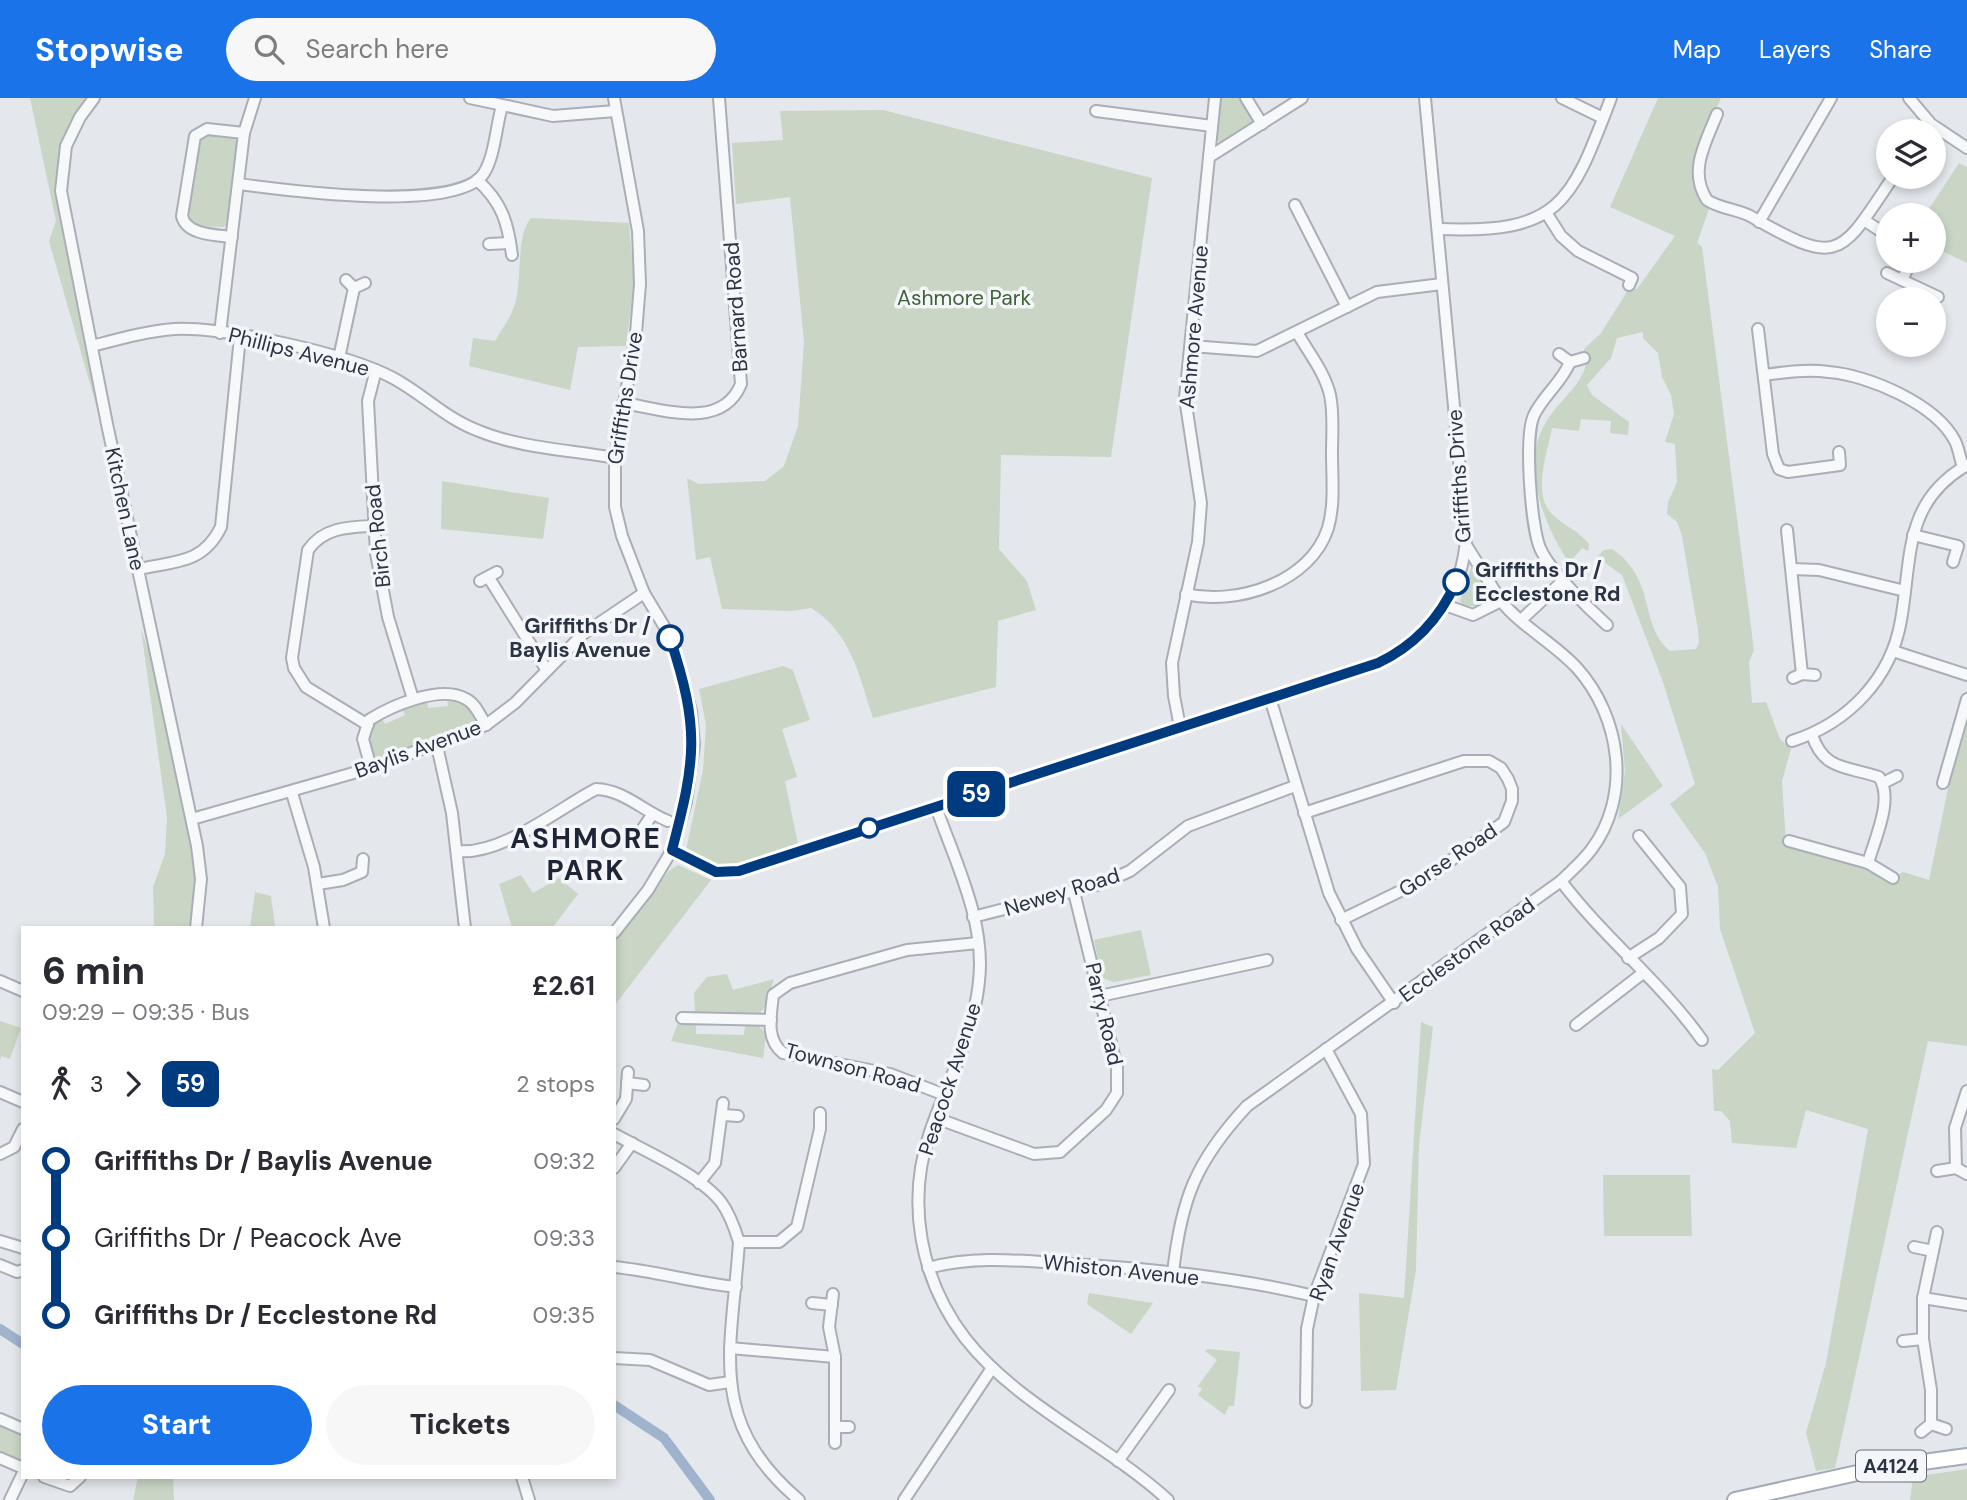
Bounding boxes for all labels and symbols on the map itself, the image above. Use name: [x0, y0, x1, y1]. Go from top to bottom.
street label: Barnard Road: [717, 241, 755, 373]
street label: Ashmore Avenue: [1173, 244, 1215, 410]
park label: Ashmore Park: [897, 284, 1031, 312]
street label: Phillips Avenue: [226, 321, 372, 383]
street label: Griffiths Drive: [601, 330, 649, 466]
street label: Griffiths Drive: [1440, 408, 1478, 544]
street label: Kitchen Lane: [98, 445, 152, 573]
street label: Birch Road: [359, 483, 397, 589]
place label: Griffiths Dr / Ecclestone Rd: [1475, 556, 1620, 608]
marker: Griffiths Dr / Ecclestone Rd: [1443, 569, 1469, 595]
place label: Griffiths Dr / Baylis Avenue: [509, 612, 651, 664]
marker: Griffiths Dr / Baylis Avenue: [657, 625, 683, 651]
street label: Baylis Avenue: [351, 713, 485, 785]
line badge: 59: [944, 771, 1007, 817]
street label: Gorse Road: [1393, 817, 1503, 903]
unlabelled marker: [859, 818, 879, 838]
district label: ASHMORE PARK: [510, 820, 662, 889]
street label: Newey Road: [1001, 861, 1123, 923]
street label: Ecclestone Road: [1393, 891, 1541, 1009]
street label: Parry Road: [1079, 960, 1129, 1068]
street label: Peacock Avenue: [912, 999, 988, 1159]
street label: Townson Road: [782, 1036, 924, 1100]
street label: Ryan Avenue: [1303, 1179, 1371, 1305]
street label: Whiston Avenue: [1042, 1248, 1201, 1292]
road number: A4124: [1856, 1450, 1926, 1482]

